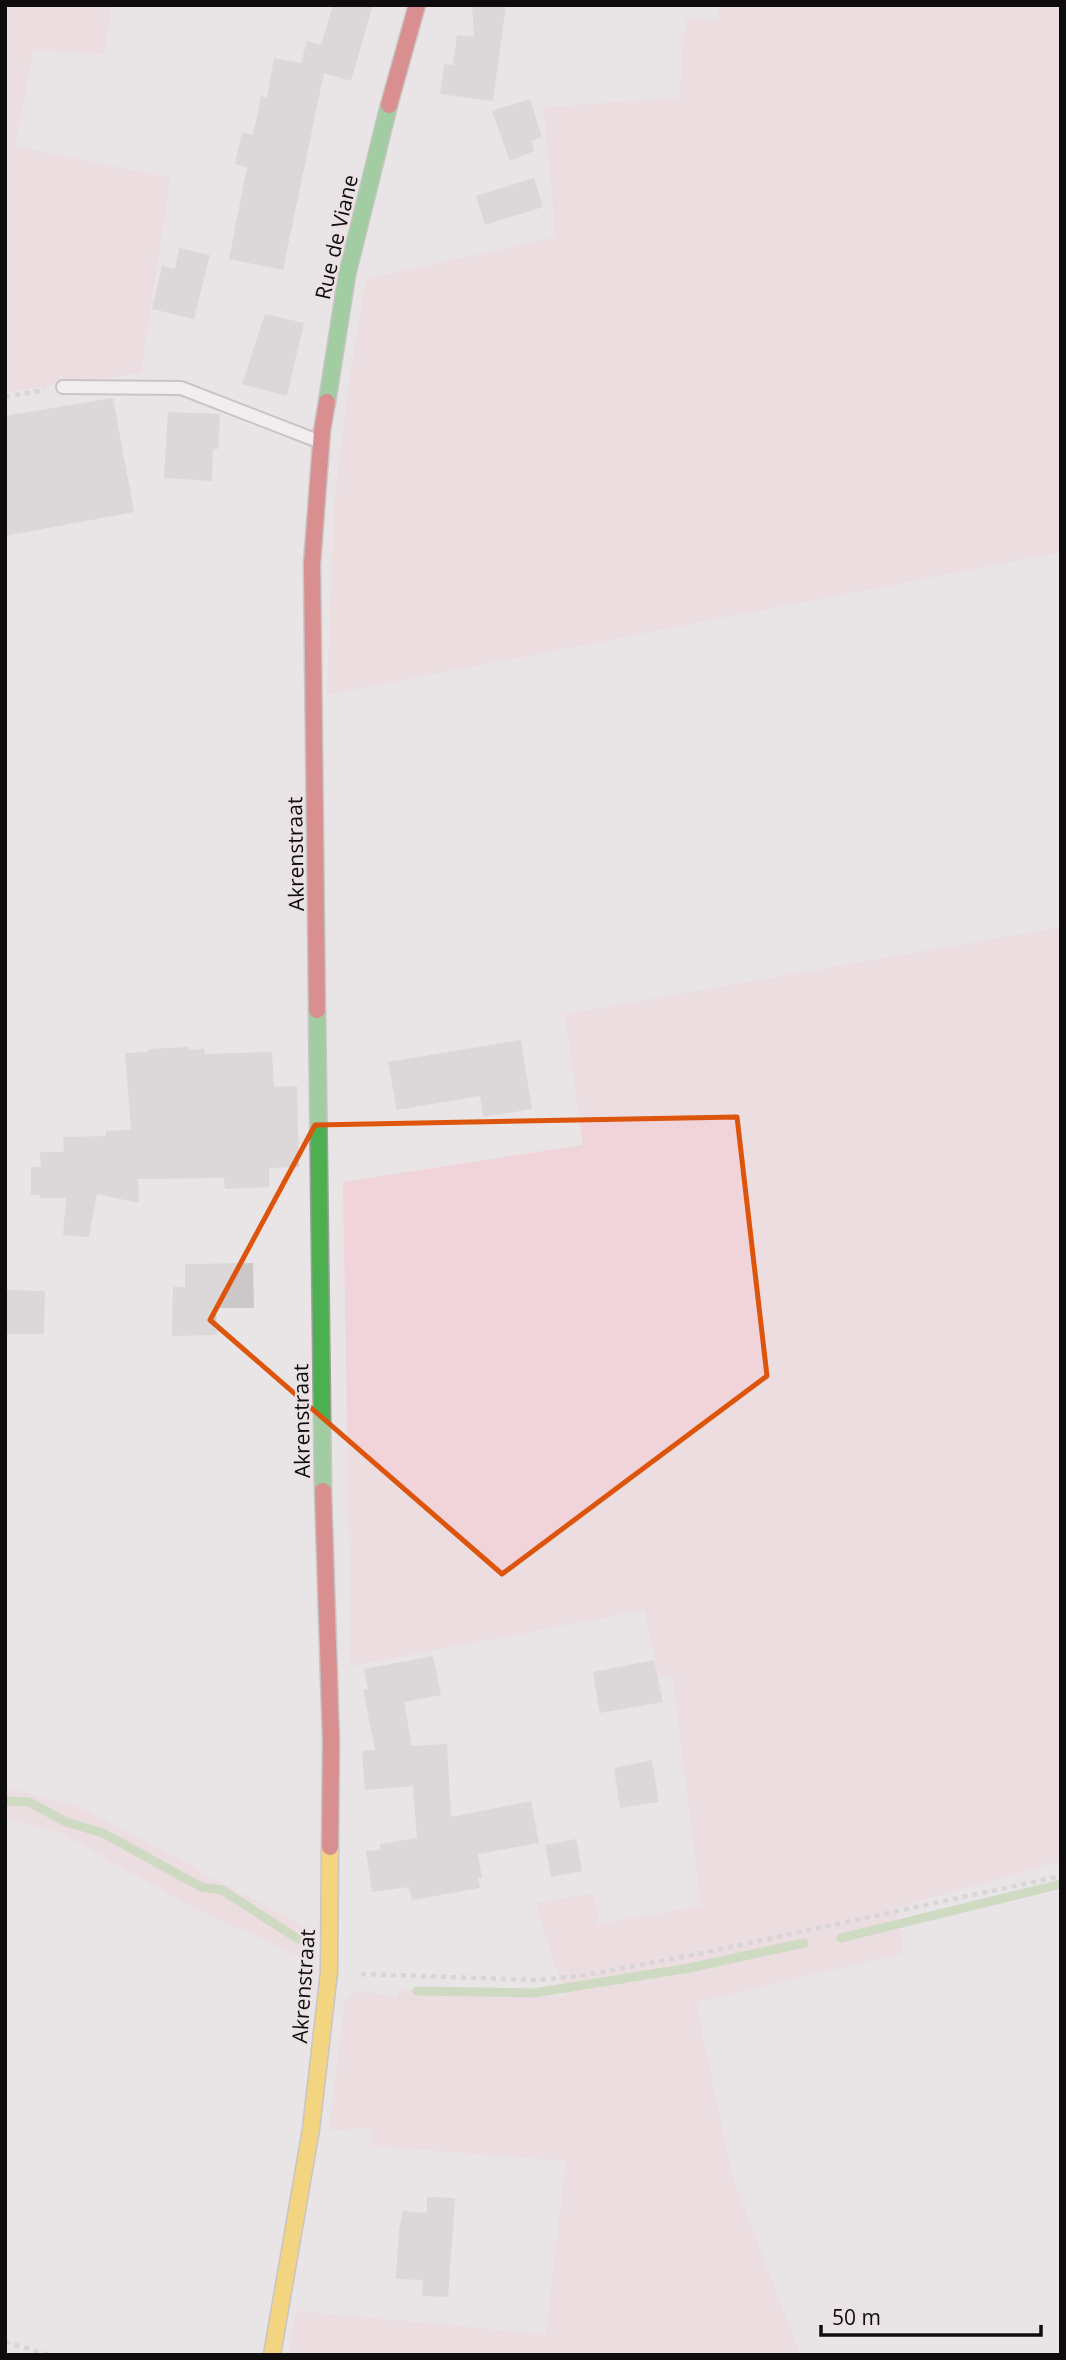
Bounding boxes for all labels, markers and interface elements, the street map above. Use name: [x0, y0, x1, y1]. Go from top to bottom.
street label: Rue de Viane: [308, 172, 364, 302]
street label: Akrenstraat: [280, 797, 310, 911]
street label: Akrenstraat: [286, 1364, 316, 1478]
street label: Akrenstraat: [285, 1928, 321, 2044]
scale bar: [821, 2294, 1042, 2338]
text: 50 m: [832, 2303, 881, 2331]

